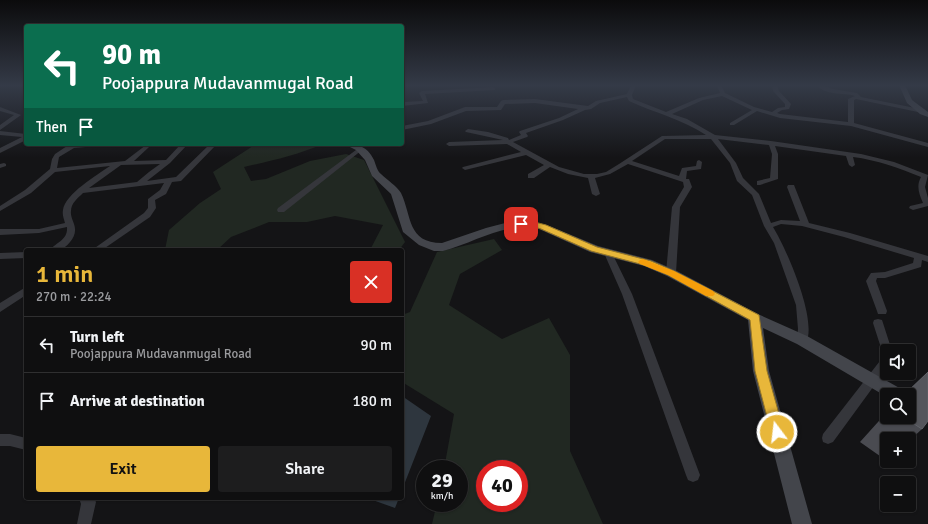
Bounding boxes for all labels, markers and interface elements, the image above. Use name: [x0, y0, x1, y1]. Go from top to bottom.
text: 90 m: [102, 38, 161, 72]
icon: left: [36, 40, 88, 92]
text: Poojappura Mudavanmugal Road: [102, 72, 354, 94]
icon: arrive: [75, 116, 97, 138]
text: Then: [36, 118, 67, 136]
pin: [504, 207, 538, 241]
icon: arrive: [510, 213, 532, 235]
text: 1 min: [36, 259, 93, 289]
button: close: [350, 261, 392, 303]
text: 270 m · 22:24: [36, 289, 112, 305]
text: Turn left: [70, 328, 124, 346]
icon: left: [36, 334, 58, 356]
text: 90 m: [361, 336, 392, 354]
map controls: [880, 344, 916, 512]
button: sound: [880, 344, 916, 380]
text: Poojappura Mudavanmugal Road: [70, 346, 252, 362]
button: search: [880, 388, 916, 424]
icon: arrive: [36, 390, 58, 412]
text: Arrive at destination: [70, 392, 205, 410]
text: 180 m: [352, 392, 392, 410]
position arrow: [756, 411, 798, 453]
button: +: [880, 432, 916, 468]
button: Exit: [36, 446, 210, 492]
button: Share: [218, 446, 392, 492]
speed limit sign: 40: [476, 460, 528, 512]
text: 29: [431, 468, 453, 493]
button: −: [880, 476, 916, 512]
text: km/h: [431, 490, 453, 502]

